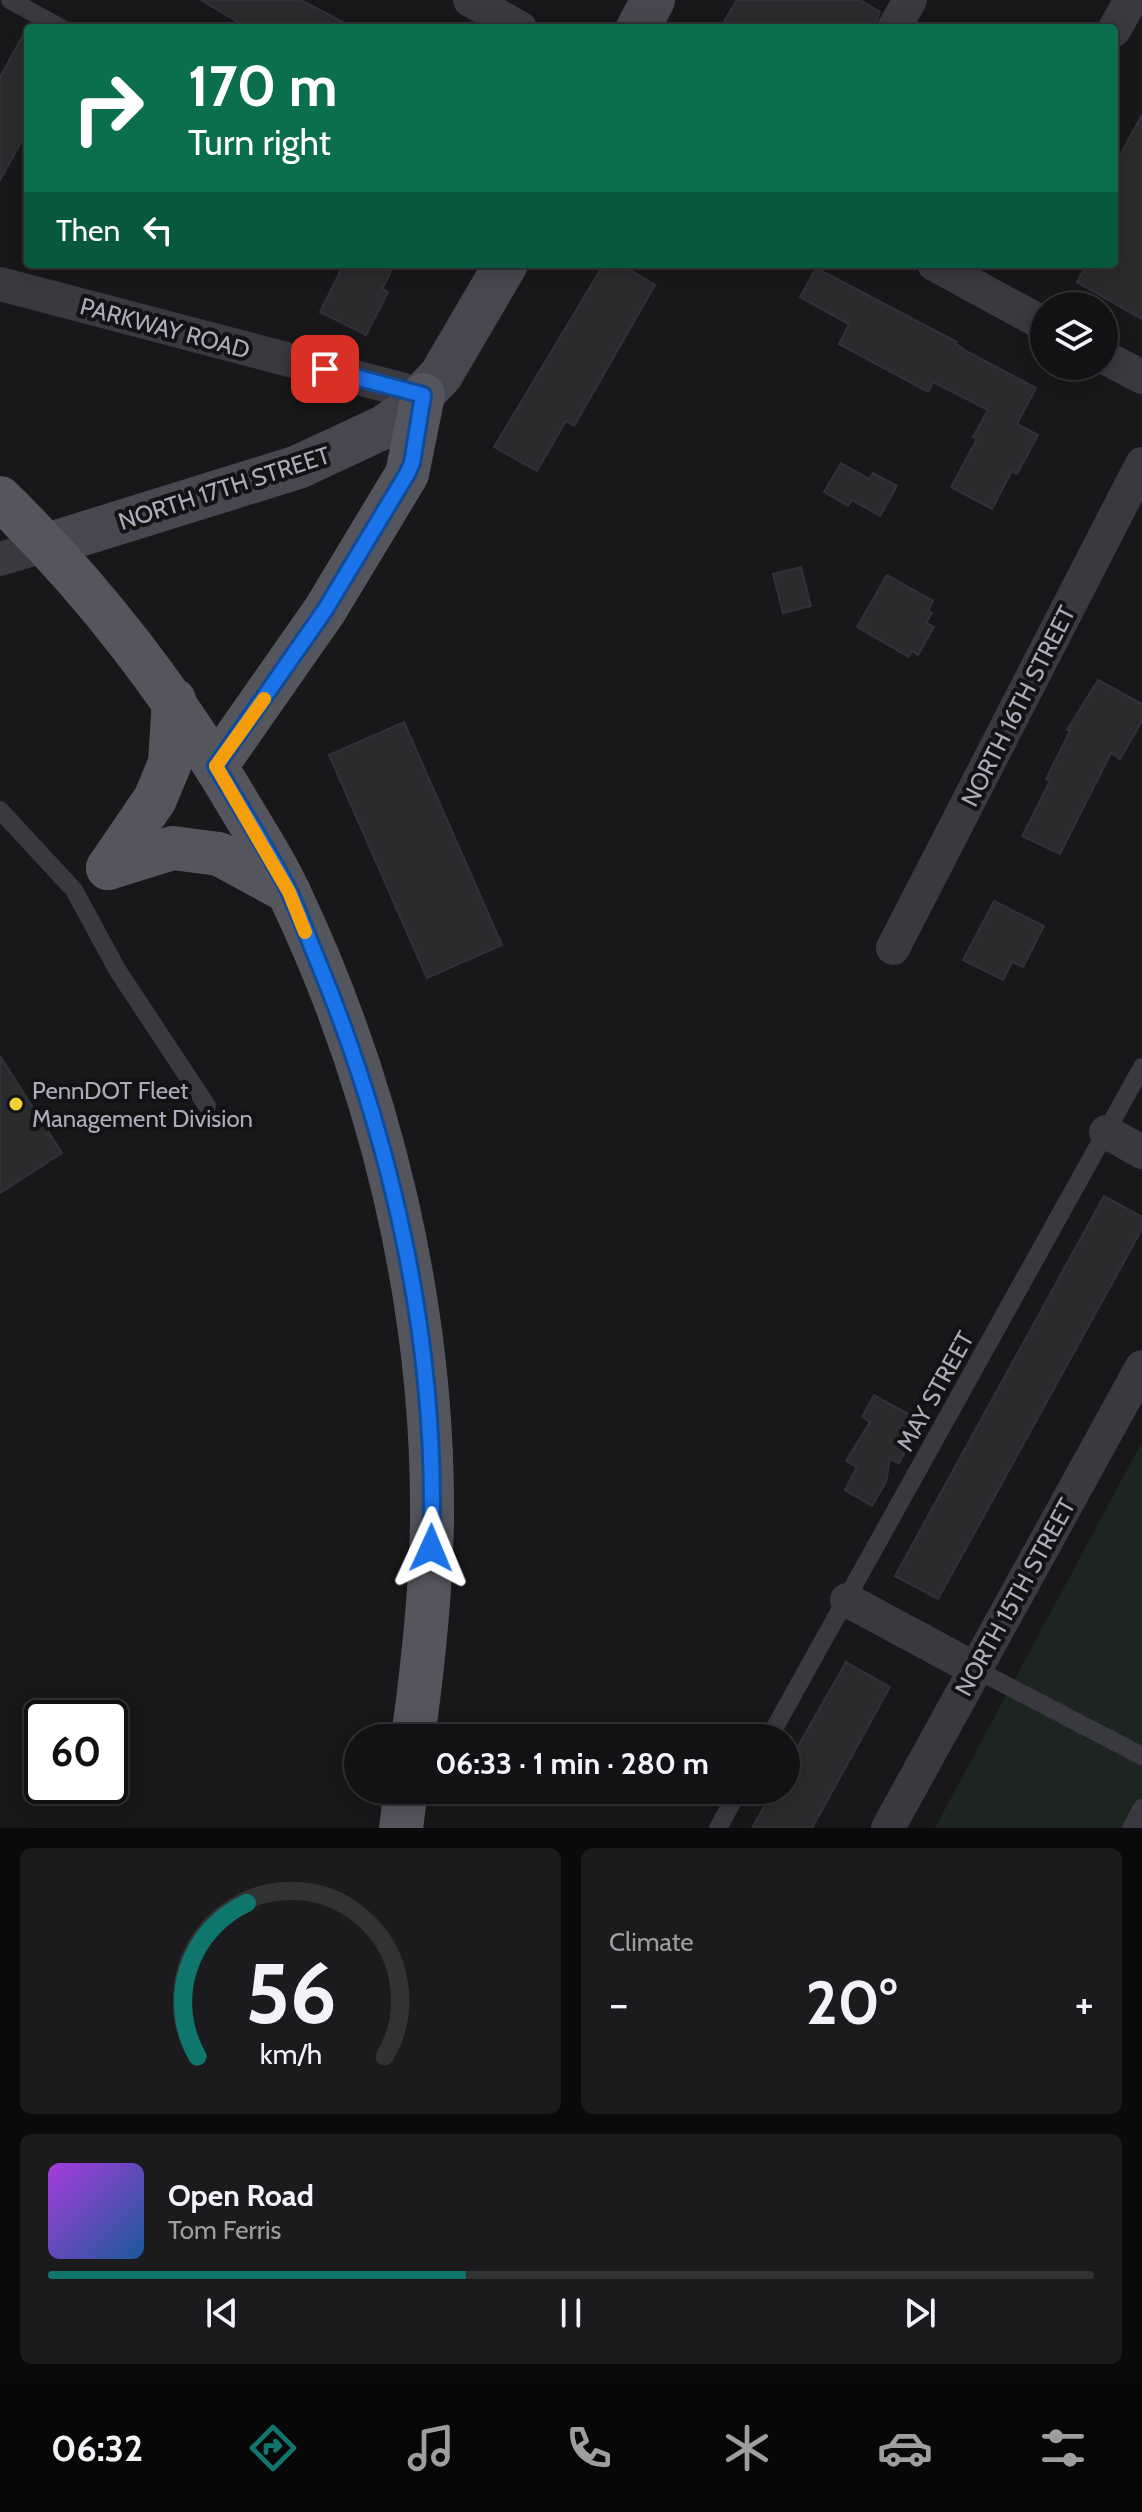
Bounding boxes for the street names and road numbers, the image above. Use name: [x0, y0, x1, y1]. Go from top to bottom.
street label: PARKWAY ROAD: [77, 291, 253, 365]
street label: NORTH 17TH STREET: [115, 440, 334, 536]
street label: NORTH 16TH STREET: [955, 601, 1081, 811]
street label: MAY STREET: [890, 1326, 980, 1456]
street label: NORTH 15TH STREET: [949, 1493, 1081, 1701]

